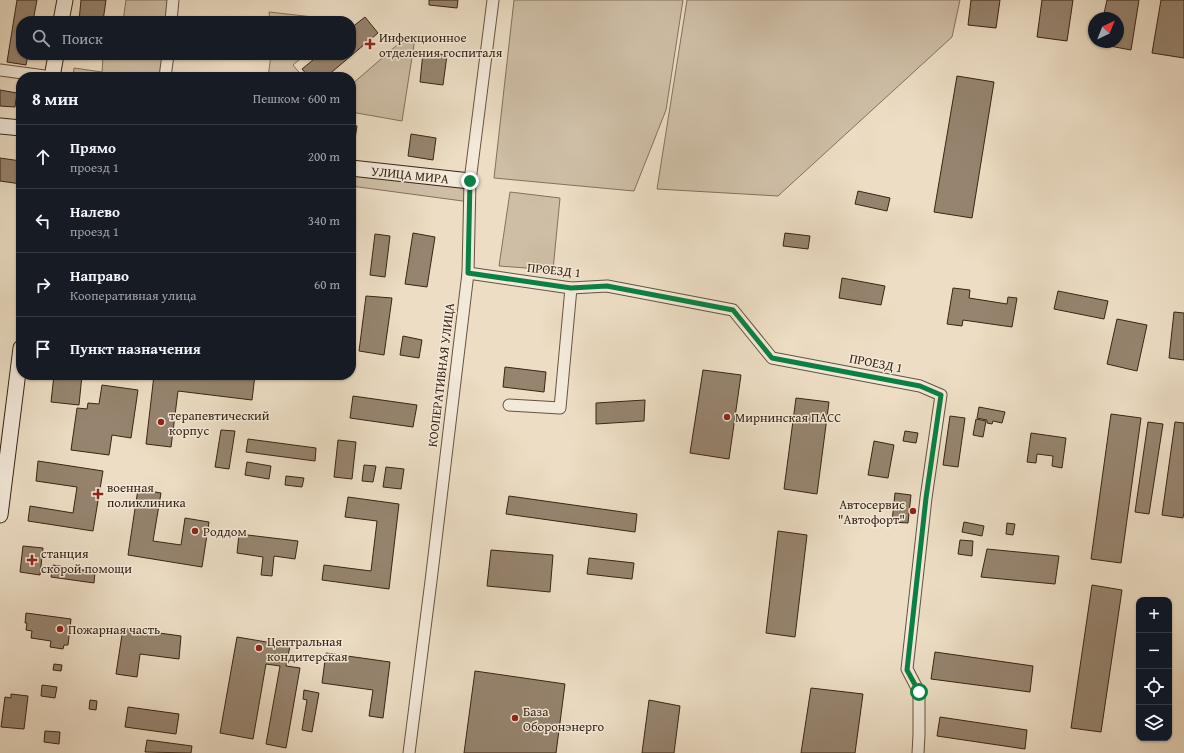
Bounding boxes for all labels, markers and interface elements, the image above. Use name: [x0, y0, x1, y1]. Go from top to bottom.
north arrow: [1088, 12, 1124, 48]
search box: [16, 16, 356, 60]
icon: search: [30, 27, 52, 49]
text: Поиск: [62, 28, 103, 49]
place label: Инфекционное отделения госпиталя: [379, 28, 503, 62]
marker: Инфекционное отделения госпиталя: [364, 38, 376, 50]
text: 8 мин: [32, 86, 78, 111]
text: Пешком · 600 m: [253, 89, 340, 108]
text: Прямо: [70, 137, 116, 158]
icon: ahead: [32, 146, 54, 168]
text: 200 m: [308, 147, 340, 166]
text: проезд 1: [70, 158, 119, 177]
street label: УЛИЦА МИРА: [370, 161, 450, 189]
route end: [461, 172, 479, 190]
text: Налево: [70, 201, 120, 222]
icon: left: [32, 210, 54, 232]
text: 340 m: [308, 211, 340, 230]
text: проезд 1: [70, 222, 119, 241]
street label: ПРОЕЗД 1: [526, 258, 582, 282]
text: Направо: [70, 265, 129, 286]
icon: right: [32, 274, 54, 296]
text: 60 m: [314, 275, 340, 294]
text: Кооперативная улица: [70, 286, 197, 305]
street label: КООПЕРАТИВНАЯ УЛИЦА: [423, 302, 459, 448]
icon: arrive: [32, 338, 54, 360]
text: Пункт назначения: [70, 338, 201, 359]
street label: ПРОЕЗД 1: [848, 349, 904, 377]
place label: терапевтический корпус: [169, 406, 270, 440]
place label: Мирнинская ПАСС: [735, 408, 841, 427]
marker: Мирнинская ПАСС: [722, 412, 732, 422]
marker: терапевтический корпус: [156, 417, 166, 427]
place label: военная поликлиника: [107, 478, 187, 512]
marker: военная поликлиника: [92, 488, 104, 500]
place label: Автосервис "Автофорт": [838, 495, 905, 529]
marker: Автосервис "Автофорт": [908, 506, 918, 516]
place label: Роддом: [203, 522, 247, 541]
marker: Роддом: [190, 526, 200, 536]
place label: станция скорой помощи: [41, 544, 132, 578]
marker: станция скорой помощи: [26, 554, 38, 566]
map controls: [1136, 597, 1172, 741]
button: +: [1136, 597, 1172, 633]
place label: Пожарная часть: [68, 620, 160, 639]
marker: Пожарная часть: [55, 624, 65, 634]
place label: Центральная кондитерская: [267, 632, 348, 666]
button: −: [1136, 633, 1172, 669]
marker: Центральная кондитерская: [254, 643, 264, 653]
button: locate: [1136, 669, 1172, 705]
route start: [910, 683, 928, 701]
place label: База Оборонэнерго: [523, 702, 605, 736]
button: layers: [1136, 705, 1172, 741]
marker: База Оборонэнерго: [510, 713, 520, 723]

